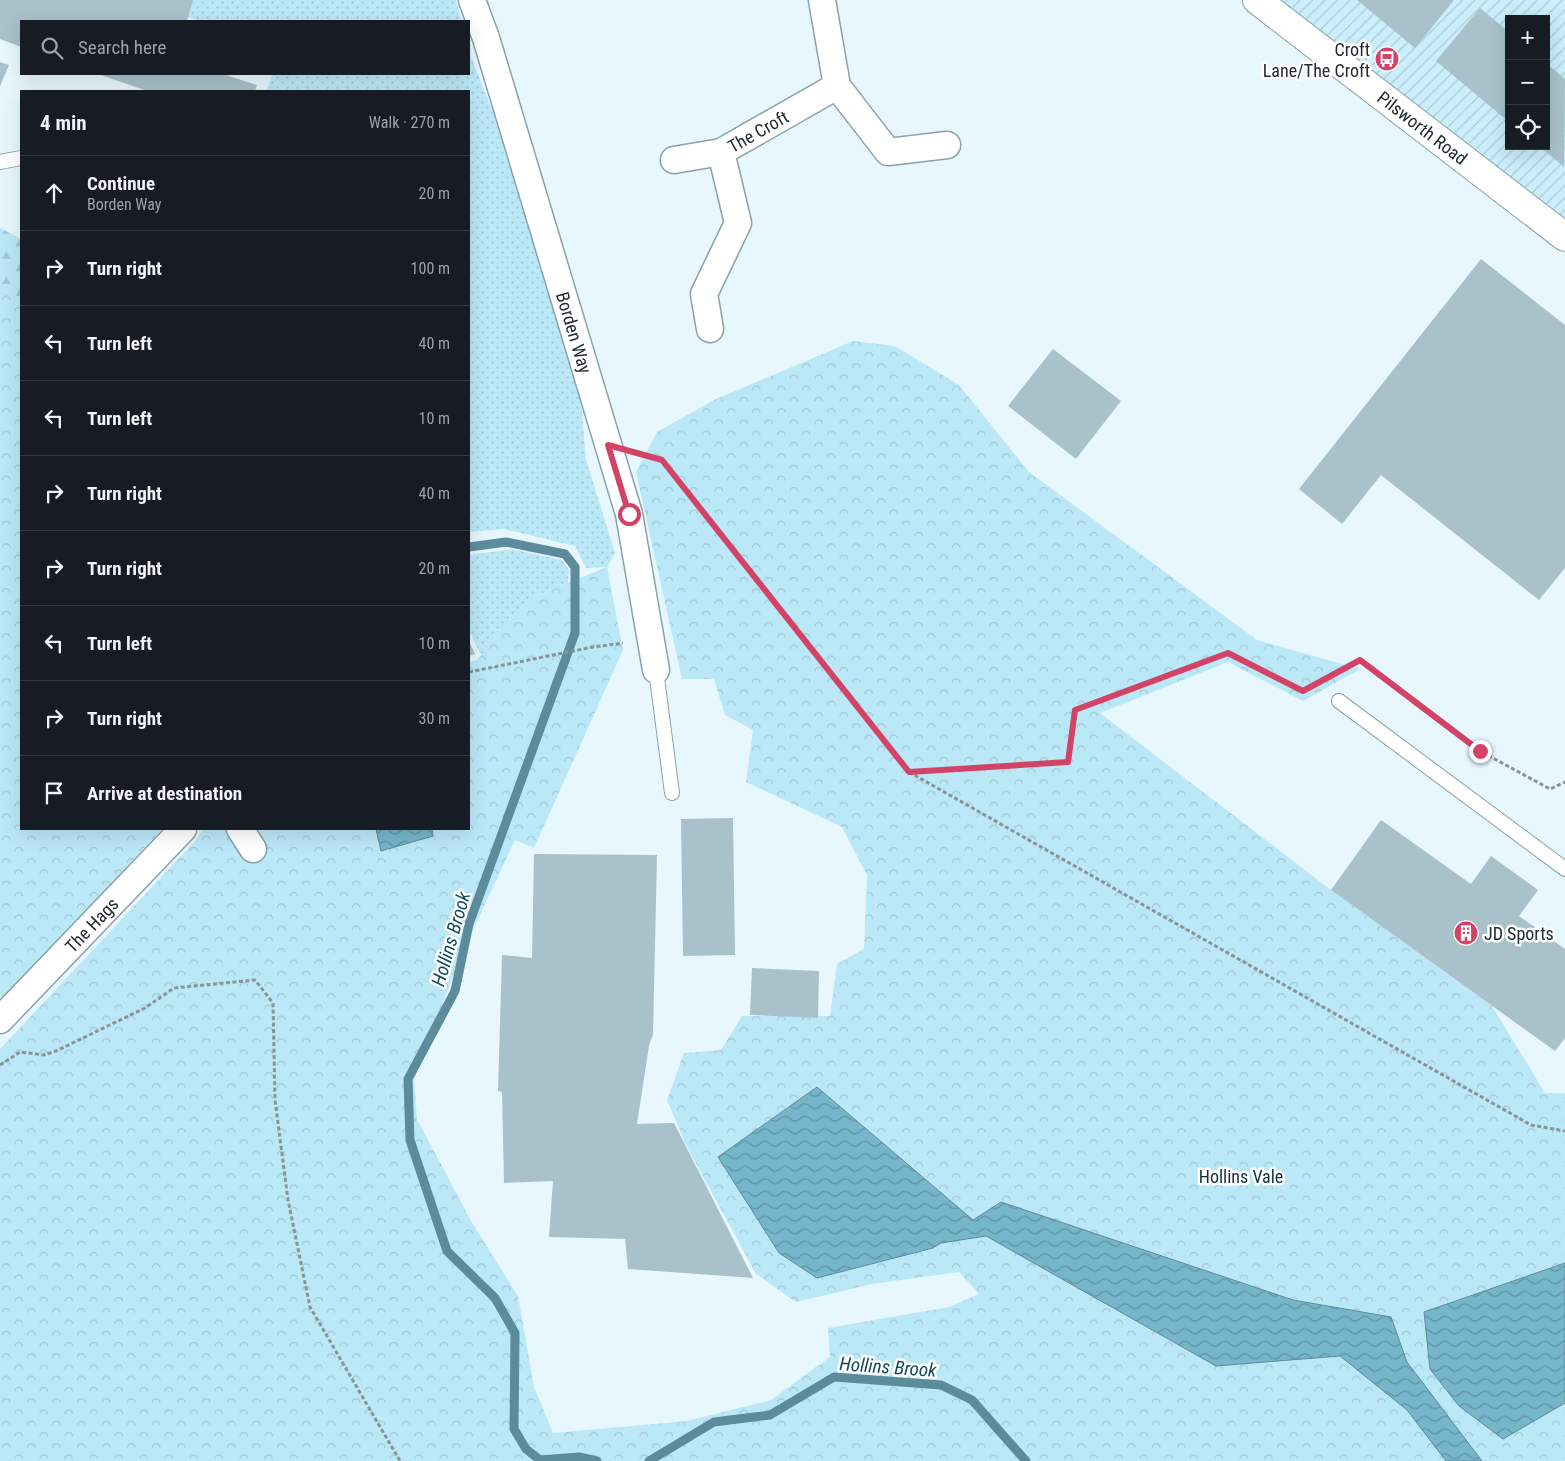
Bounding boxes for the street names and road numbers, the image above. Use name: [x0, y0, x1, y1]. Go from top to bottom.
street label: Pilsworth Road: [1374, 86, 1472, 169]
street label: The Croft: [724, 106, 792, 157]
street label: Borden Way: [552, 289, 597, 376]
street label: The Hags: [60, 893, 122, 956]

